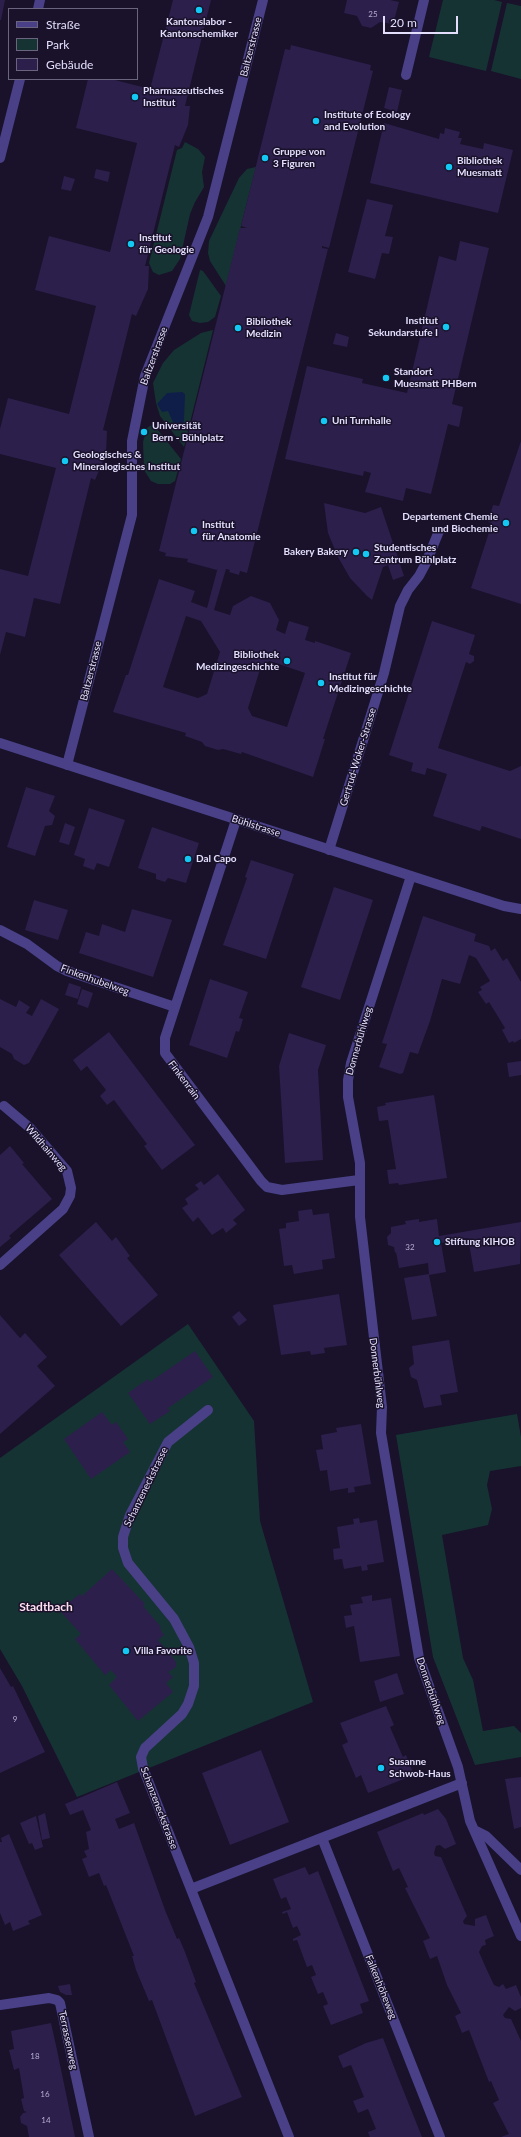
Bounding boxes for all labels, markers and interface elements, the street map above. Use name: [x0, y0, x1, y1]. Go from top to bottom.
marker: Kantonslabor - Kantonschemiker: [194, 5, 204, 15]
legend: [8, 8, 138, 80]
scale bar: [385, 8, 460, 34]
house number: 25: [368, 9, 378, 19]
text: 20 m: [390, 15, 417, 30]
place label: Kantonslabor - Kantonschemiker: [160, 16, 238, 40]
street label: Baltzerstrasse: [238, 16, 264, 78]
text: Straße: [46, 17, 80, 32]
text: Park: [46, 37, 69, 52]
text: Gebäude: [46, 57, 93, 72]
place label: Pharmazeutisches Institut: [143, 85, 224, 108]
marker: Pharmazeutisches Institut: [130, 92, 140, 102]
place label: Institute of Ecology and Evolution: [324, 109, 411, 132]
marker: Institute of Ecology and Evolution: [311, 116, 321, 126]
place label: Gruppe von 3 Figuren: [273, 146, 325, 170]
marker: Gruppe von 3 Figuren: [260, 153, 270, 163]
place label: Bibliothek Muesmatt: [457, 155, 502, 178]
marker: Bibliothek Muesmatt: [444, 162, 454, 172]
place label: Institut für Geologie: [139, 232, 194, 256]
marker: Institut für Geologie: [126, 239, 136, 249]
place label: Institut Sekundarstufe I: [368, 315, 438, 338]
place label: Bibliothek Medizin: [246, 316, 291, 340]
marker: Institut Sekundarstufe I: [441, 322, 451, 332]
marker: Bibliothek Medizin: [233, 323, 243, 333]
street label: Baltzerstrasse: [138, 325, 170, 387]
place label: Standort Muesmatt PHBern: [394, 366, 477, 390]
marker: Standort Muesmatt PHBern: [381, 373, 391, 383]
place label: Uni Turnhalle: [332, 415, 391, 427]
marker: Uni Turnhalle: [319, 416, 329, 426]
place label: Universität Bern - Bühlplatz: [152, 420, 224, 444]
marker: Universität Bern - Bühlplatz: [139, 427, 149, 437]
place label: Geologisches & Mineralogisches Institut: [73, 449, 180, 472]
marker: Geologisches & Mineralogisches Institut: [60, 456, 70, 466]
place label: Departement Chemie und Biochemie: [402, 511, 498, 534]
marker: Departement Chemie und Biochemie: [501, 518, 511, 528]
place label: Institut für Anatomie: [202, 519, 261, 542]
marker: Institut für Anatomie: [189, 526, 199, 536]
place label: Studentisches Zentrum Bühlplatz: [374, 542, 456, 566]
place label: Bakery Bakery: [284, 546, 348, 558]
marker: Bakery Bakery: [351, 547, 361, 557]
marker: Studentisches Zentrum Bühlplatz: [361, 549, 371, 559]
street label: Baltzerstrasse: [78, 640, 104, 702]
place label: Bibliothek Medizingeschichte: [196, 649, 279, 672]
marker: Bibliothek Medizingeschichte: [282, 656, 292, 666]
place label: Institut für Medizingeschichte: [329, 671, 412, 694]
marker: Institut für Medizingeschichte: [316, 678, 326, 688]
street label: Gertrud-Woker-Strasse: [337, 706, 379, 808]
street label: Bühlstrasse: [230, 813, 282, 839]
place label: Dal Capo: [196, 853, 237, 865]
marker: Dal Capo: [183, 854, 193, 864]
street label: Finkenhubelweg: [59, 962, 131, 998]
street label: Donnerbühlweg: [343, 1005, 375, 1077]
street label: Finkenrain: [165, 1058, 203, 1102]
street label: Wildhainweg: [23, 1122, 69, 1174]
place label: Stiftung KIHOB: [445, 1236, 515, 1248]
marker: Stiftung KIHOB: [432, 1237, 442, 1247]
house number: 32: [405, 1242, 415, 1252]
street label: Donnerbühlweg: [367, 1337, 387, 1409]
street label: Schanzeneckstrasse: [122, 1445, 170, 1529]
district label: Stadtbach: [19, 1600, 73, 1614]
place label: Villa Favorite: [134, 1645, 192, 1657]
marker: Villa Favorite: [121, 1646, 131, 1656]
street label: Donnerbühlweg: [414, 1656, 448, 1726]
house number: 9: [13, 1714, 17, 1724]
place label: Susanne Schwob-Haus: [389, 1756, 451, 1780]
marker: Susanne Schwob-Haus: [376, 1763, 386, 1773]
street label: Schanzeneckstrasse: [138, 1765, 180, 1851]
street label: Falkenhöheweg: [363, 1953, 399, 2021]
street label: Terrassenweg: [56, 2009, 80, 2071]
house number: 18: [30, 2051, 40, 2061]
house number: 16: [40, 2089, 50, 2099]
house number: 14: [41, 2115, 51, 2125]

